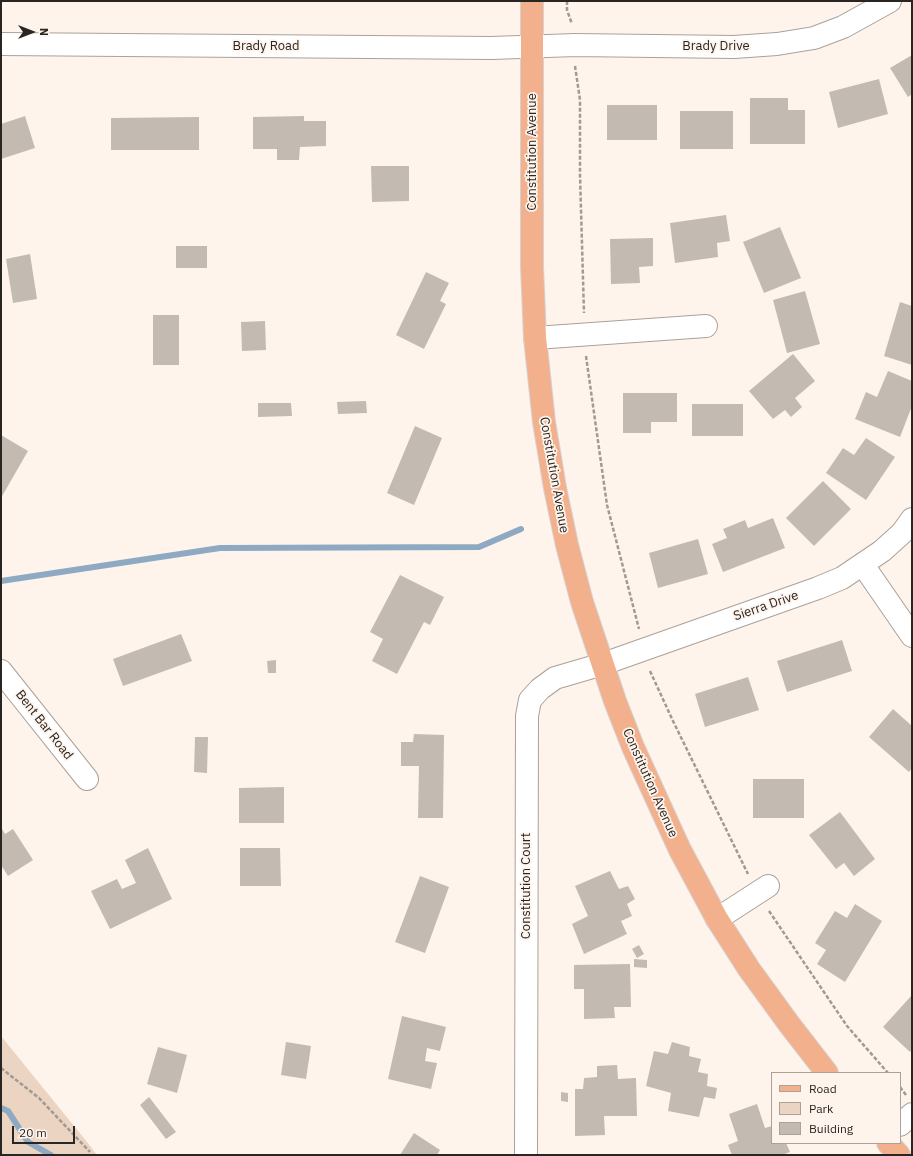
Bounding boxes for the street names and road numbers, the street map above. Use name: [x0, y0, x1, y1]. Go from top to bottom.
street label: Brady Road: [232, 38, 300, 54]
street label: Brady Drive: [682, 38, 750, 54]
street label: Constitution Avenue: [524, 93, 540, 211]
street label: Constitution Avenue: [536, 416, 572, 534]
street label: Sierra Drive: [731, 588, 801, 624]
street label: Bent Bar Road: [12, 687, 76, 763]
street label: Constitution Avenue: [619, 726, 681, 840]
street label: Constitution Court: [518, 833, 534, 939]

